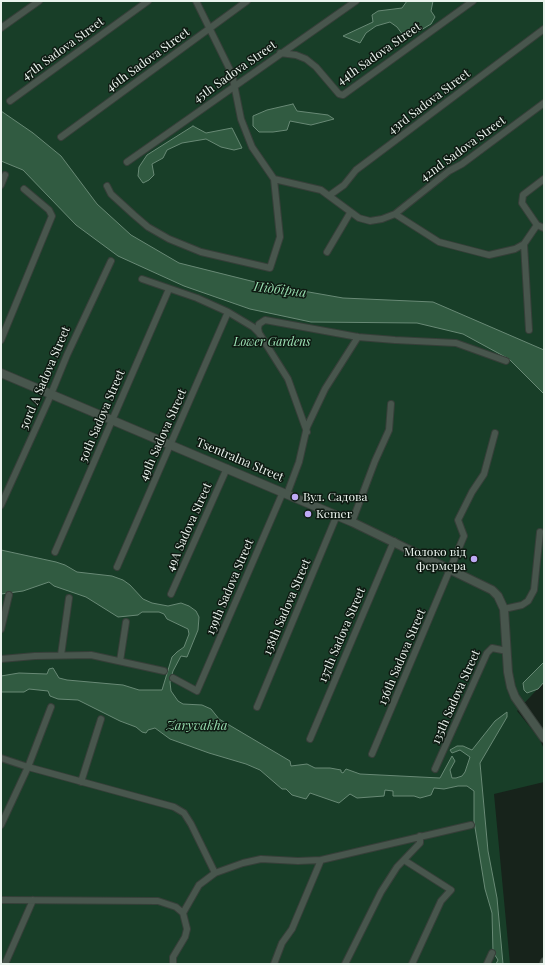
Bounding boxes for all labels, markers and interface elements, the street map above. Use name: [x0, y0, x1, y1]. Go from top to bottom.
street label: 47th Sadova Street: [19, 14, 107, 84]
street label: 44th Sadova Street: [334, 20, 424, 88]
street label: 46th Sadova Street: [104, 25, 192, 95]
street label: 45th Sadova Street: [191, 38, 279, 106]
street label: 43rd Sadova Street: [385, 66, 473, 138]
street label: 42nd Sadova Street: [418, 113, 508, 185]
water label: Підбірна: [253, 279, 307, 301]
street label: 50rd A Sadova Street: [17, 324, 73, 432]
park label: Lower Gardens: [233, 335, 311, 349]
street label: 50th Sadova Street: [76, 367, 128, 465]
street label: 49th Sadova Street: [136, 387, 190, 483]
street label: Tsentralna Street: [194, 435, 286, 485]
street label: 49A Sadova Street: [163, 480, 215, 574]
place label: Вул. Садова: [303, 490, 367, 504]
marker: Вул. Садова: [290, 492, 300, 502]
place label: Kemer: [316, 507, 352, 521]
marker: Kemer: [303, 509, 313, 519]
street label: 139th Sadova Street: [203, 537, 257, 637]
place label: Молоко від фермера: [404, 545, 466, 573]
marker: Молоко від фермера: [469, 554, 479, 564]
street label: 138th Sadova Street: [260, 557, 314, 657]
street label: 137th Sadova Street: [316, 585, 368, 685]
street label: 136th Sadova Street: [375, 607, 429, 707]
street label: 135th Sadova Street: [429, 648, 483, 746]
water label: Zaryvakha: [166, 718, 228, 734]

